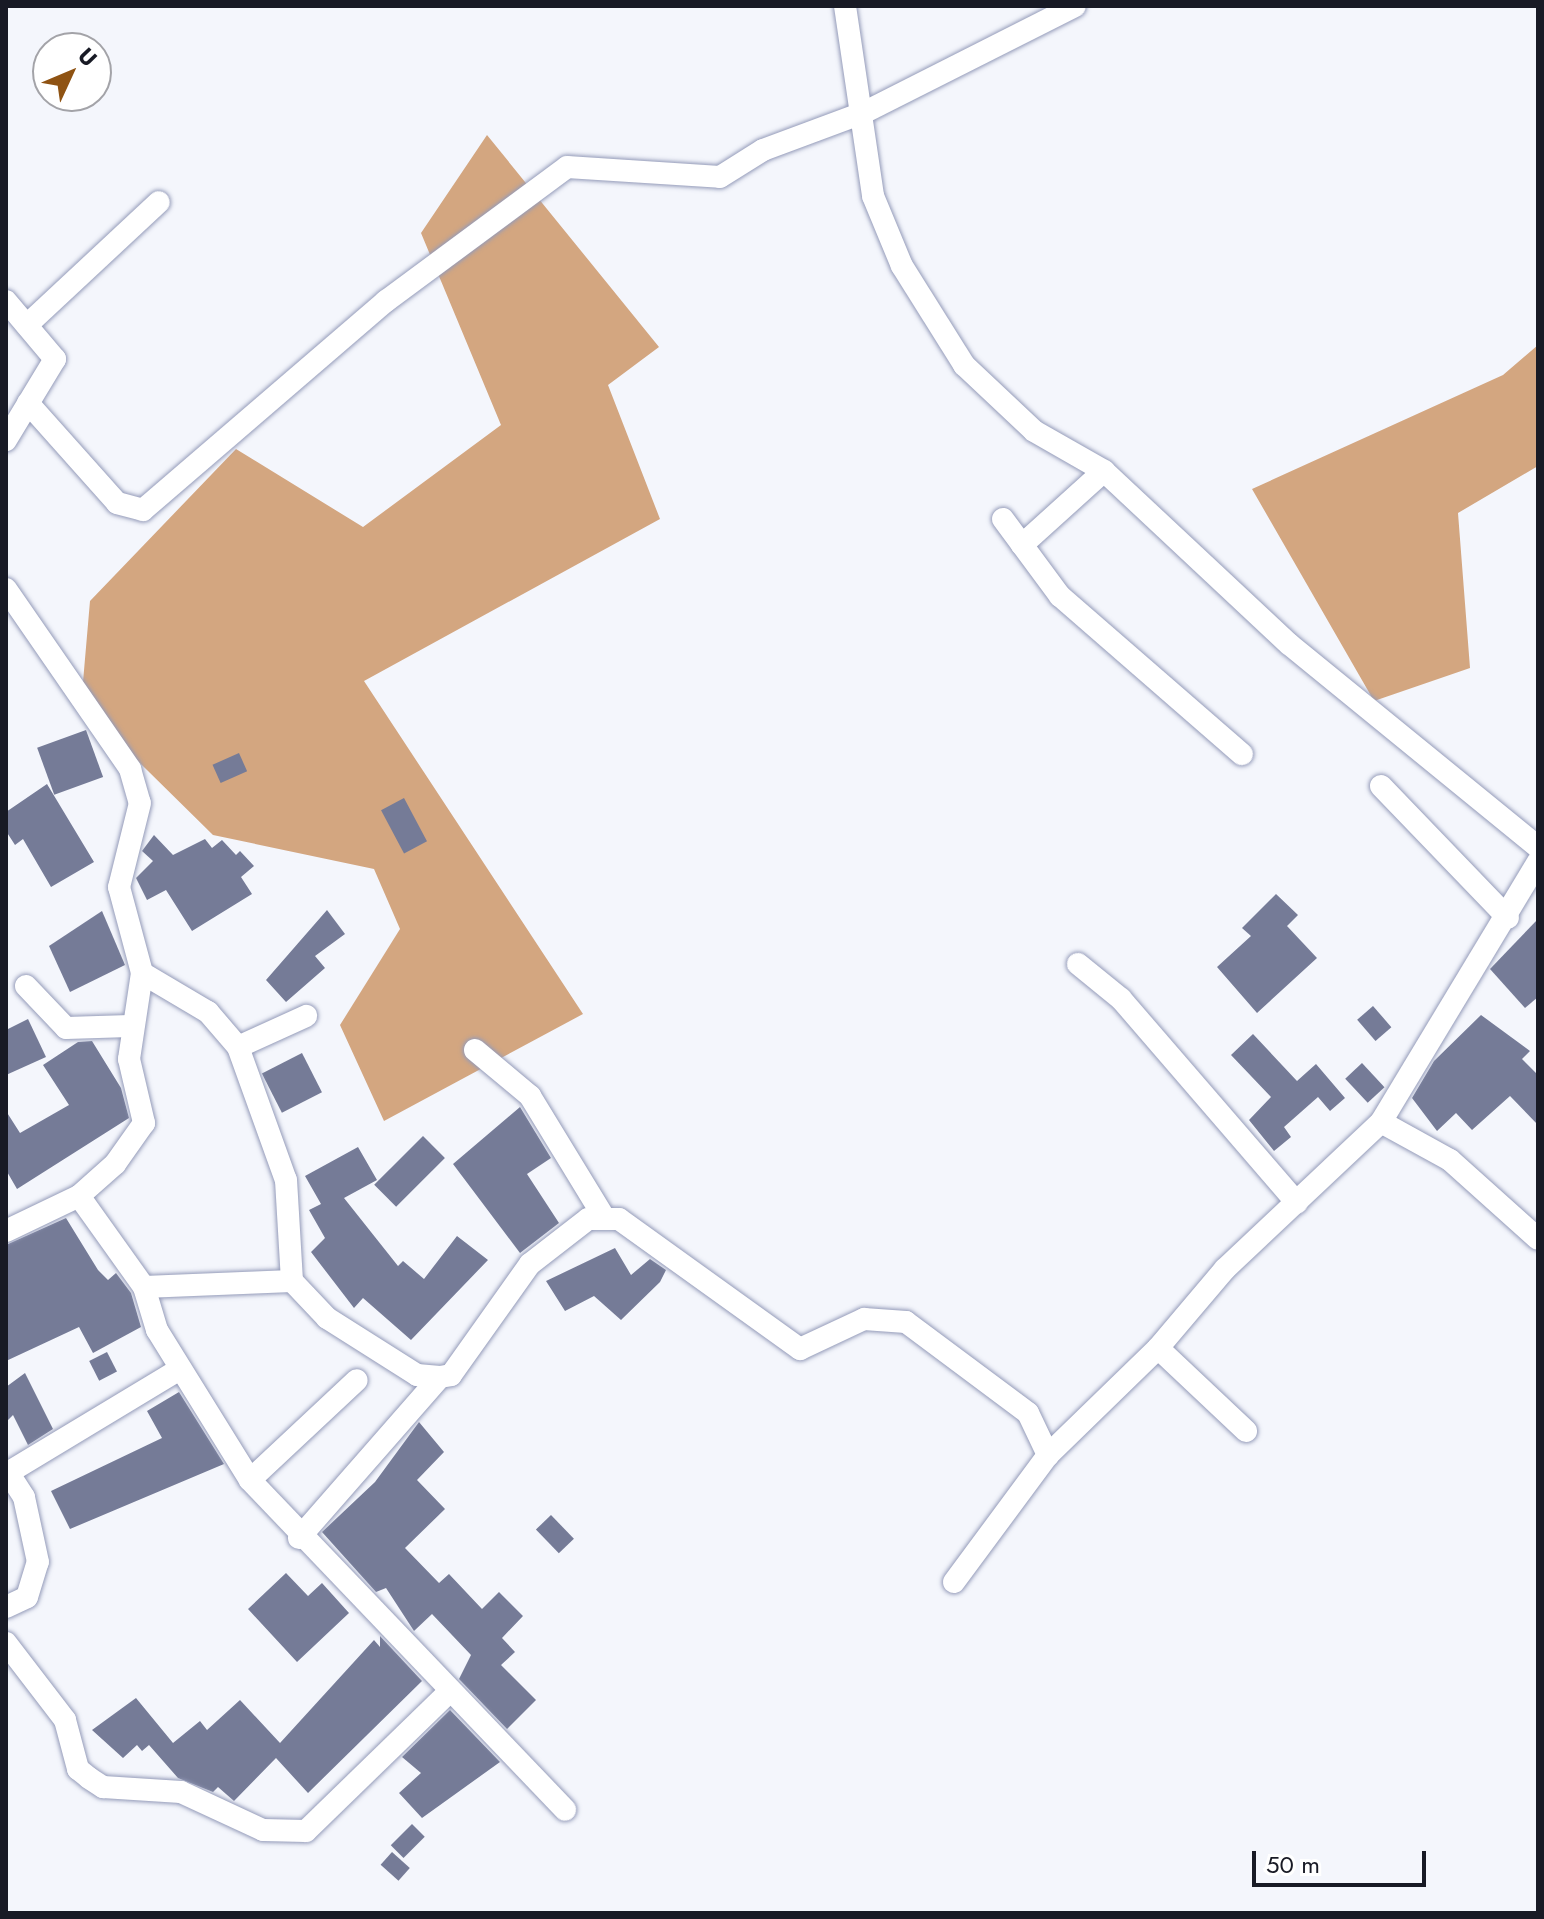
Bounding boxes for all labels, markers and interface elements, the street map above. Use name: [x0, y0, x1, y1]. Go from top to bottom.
north arrow: [32, 32, 112, 112]
text: U: [71, 40, 105, 73]
scale bar: [1256, 1835, 1430, 1885]
text: 50 m: [1266, 1847, 1320, 1882]

